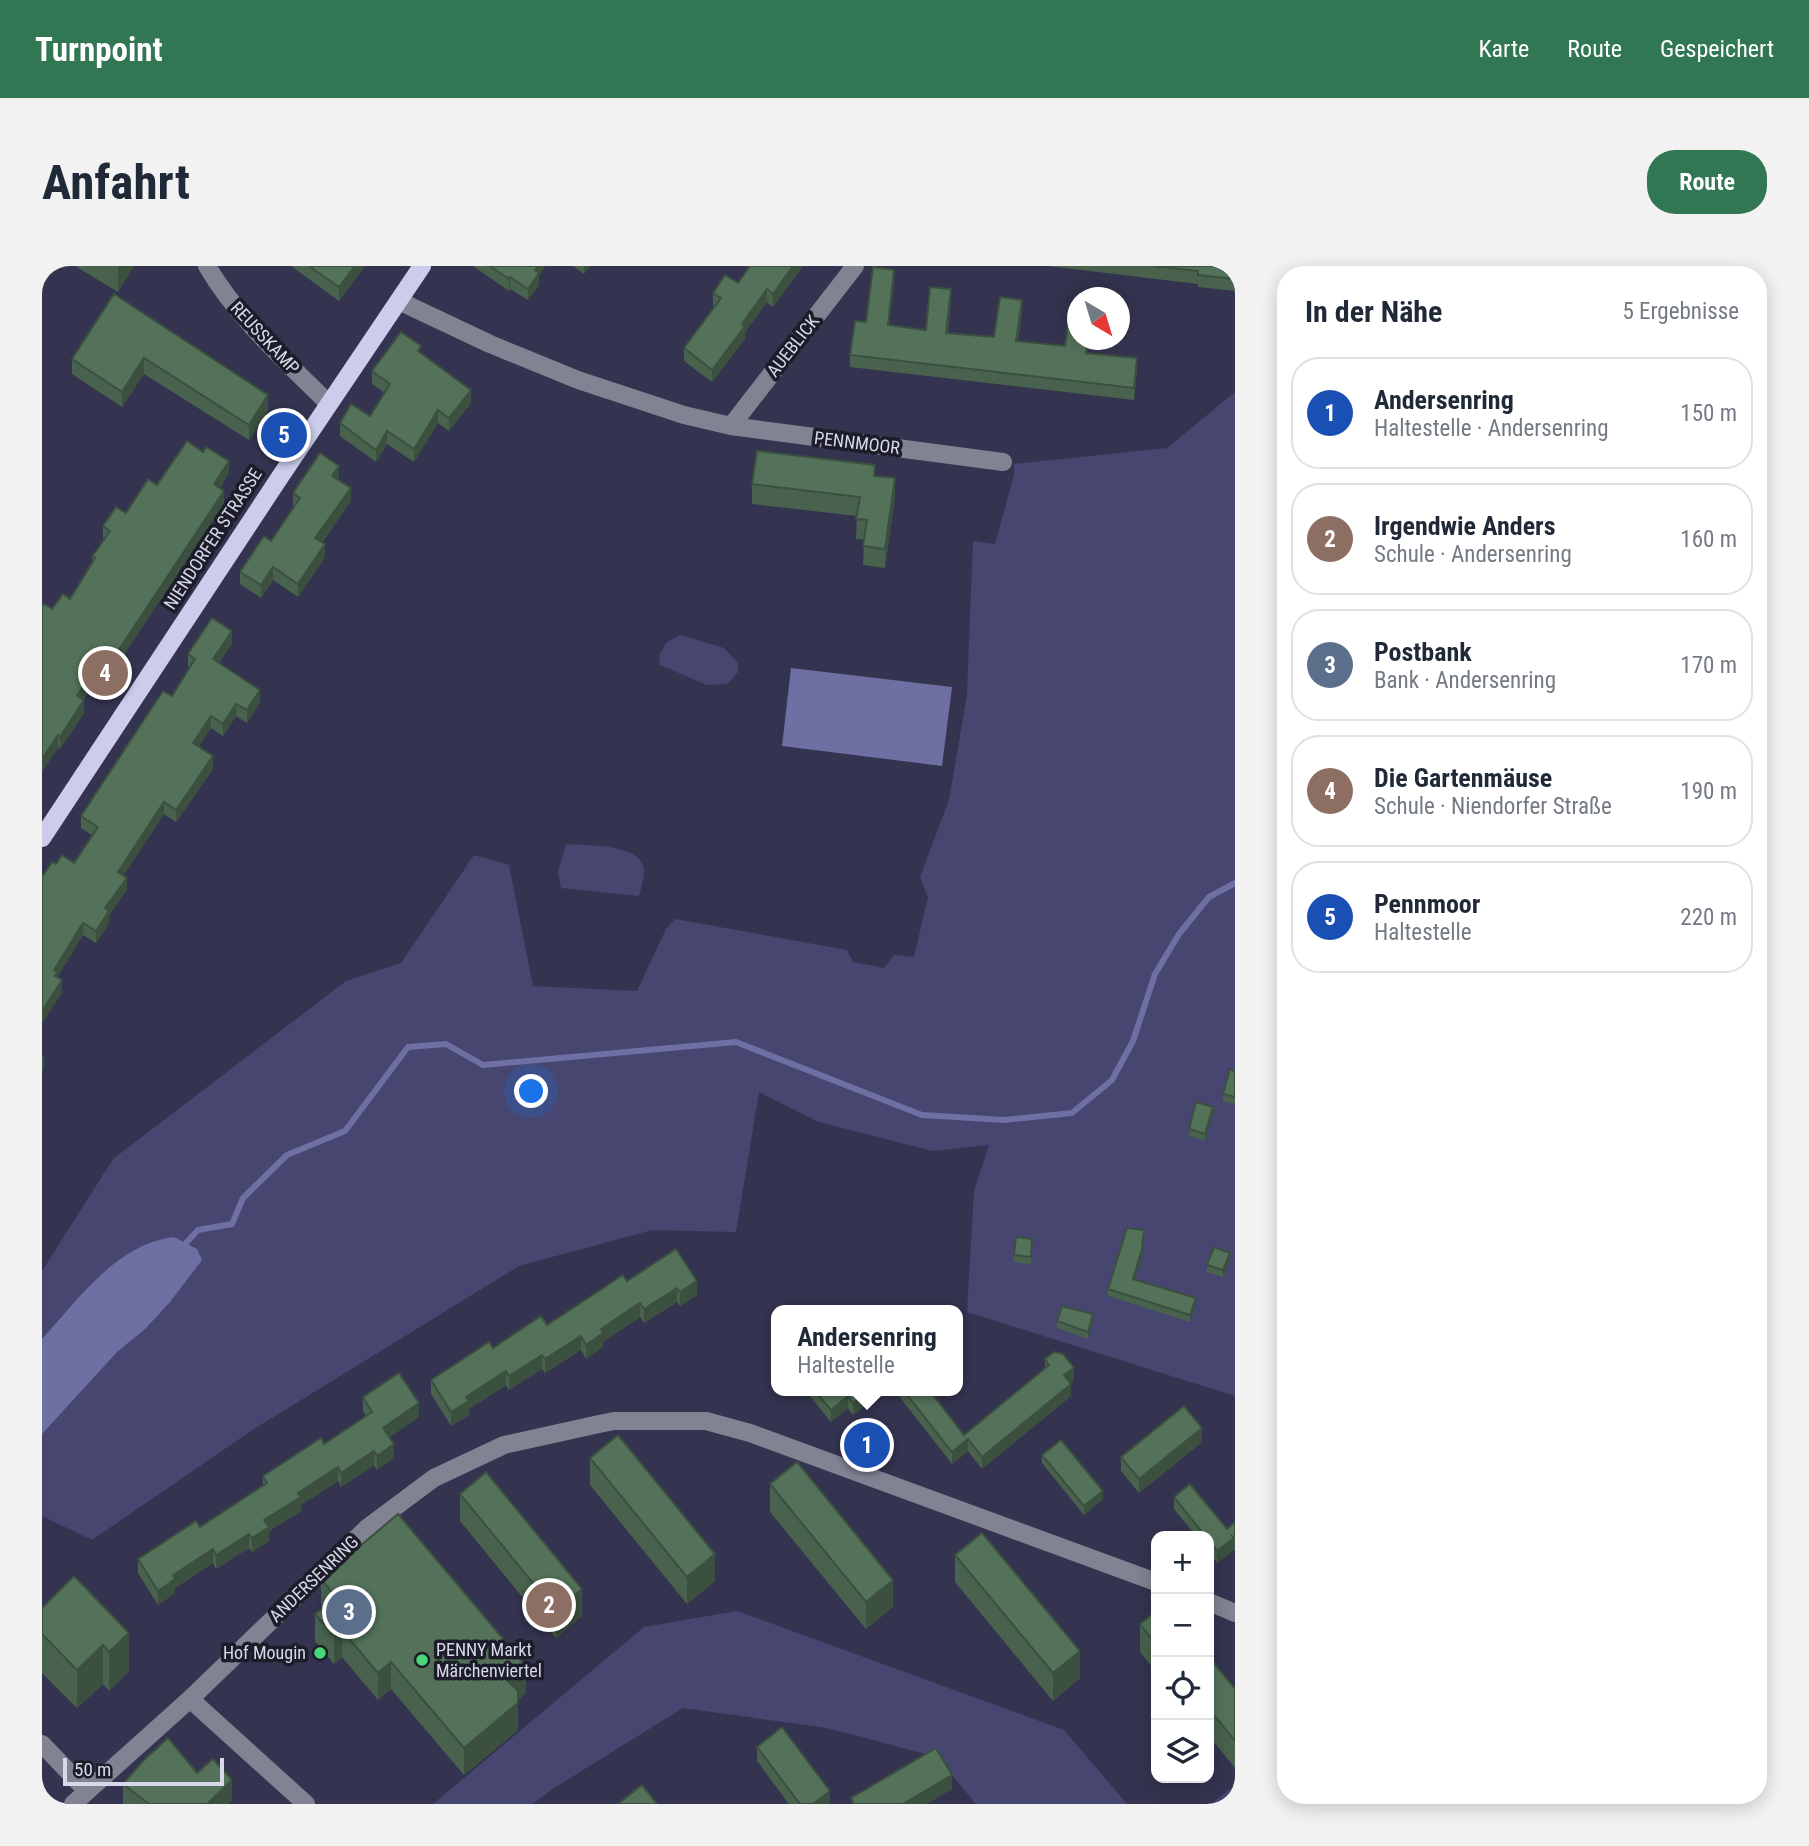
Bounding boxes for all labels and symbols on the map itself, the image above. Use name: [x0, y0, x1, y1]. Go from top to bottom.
north arrow: [1067, 287, 1130, 350]
street label: REUSSKAMP: [227, 297, 304, 378]
street label: AUEBLICK: [762, 311, 823, 381]
pin: 5: [261, 409, 307, 461]
street label: PENNMOOR: [813, 427, 901, 458]
street label: NIENDORFER STRASSE: [159, 464, 266, 613]
pin: 4: [82, 647, 128, 699]
your location: [514, 1074, 548, 1108]
pin: 1: [844, 1419, 890, 1471]
street label: ANDERSENRING: [265, 1531, 363, 1626]
pin: 2: [526, 1579, 572, 1631]
pin: 3: [326, 1586, 372, 1638]
place label: PENNY Markt Märchenviertel: [436, 1639, 542, 1681]
place label: Hof Mougin: [223, 1642, 306, 1663]
marker: Hof Mougin: [312, 1645, 328, 1661]
marker: PENNY Markt Märchenviertel: [414, 1652, 430, 1668]
scale bar: [63, 1755, 224, 1787]

